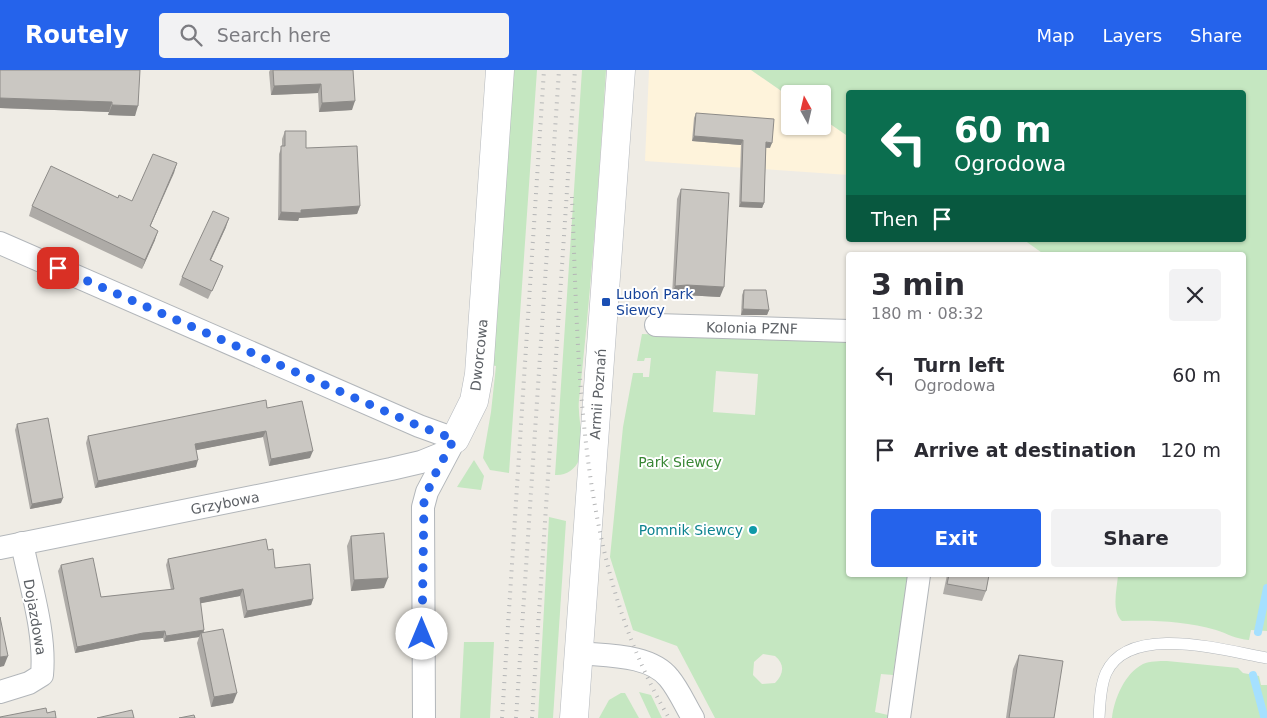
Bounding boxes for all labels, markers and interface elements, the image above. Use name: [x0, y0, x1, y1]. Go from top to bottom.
search box: [159, 13, 509, 58]
text: Routely: [25, 21, 129, 49]
icon: search: [177, 21, 205, 49]
text: Search here: [217, 24, 331, 46]
text: Map: [1036, 25, 1074, 46]
text: Layers: [1102, 25, 1162, 46]
text: Share: [1190, 25, 1242, 46]
north arrow: [781, 85, 831, 135]
map controls: [781, 85, 831, 135]
icon: left: [871, 110, 936, 175]
text: 60 m: [954, 110, 1051, 150]
text: Ogrodowa: [954, 151, 1066, 176]
icon: arrive: [928, 205, 956, 233]
text: Then: [871, 208, 918, 230]
pin: [37, 247, 79, 289]
icon: arrive: [44, 254, 72, 282]
text: 3 min: [871, 267, 965, 302]
button: close: [1169, 269, 1221, 321]
place label: Luboń Park Siewcy: [616, 286, 694, 318]
marker: Luboń Park Siewcy: [600, 296, 612, 308]
text: 180 m · 08:32: [871, 304, 984, 323]
street label: Dworcowa: [467, 318, 491, 392]
street label: Kolonia PZNF: [706, 319, 798, 337]
street label: Armii Poznań: [587, 348, 609, 440]
text: Turn left: [914, 354, 1005, 376]
icon: left: [871, 361, 899, 389]
text: 60 m: [1172, 364, 1221, 386]
text: Ogrodowa: [914, 376, 996, 395]
icon: arrive: [871, 436, 899, 464]
text: Arrive at destination: [914, 439, 1136, 461]
text: 120 m: [1160, 439, 1221, 461]
park label: Park Siewcy: [638, 454, 722, 470]
street label: Grzybowa: [189, 488, 261, 518]
button: Exit: [871, 509, 1041, 567]
button: Share: [1051, 509, 1221, 567]
place label: Pomnik Siewcy: [639, 522, 743, 538]
marker: Pomnik Siewcy: [747, 524, 759, 536]
street label: Dojazdowa: [20, 578, 50, 656]
position arrow: [395, 607, 447, 659]

